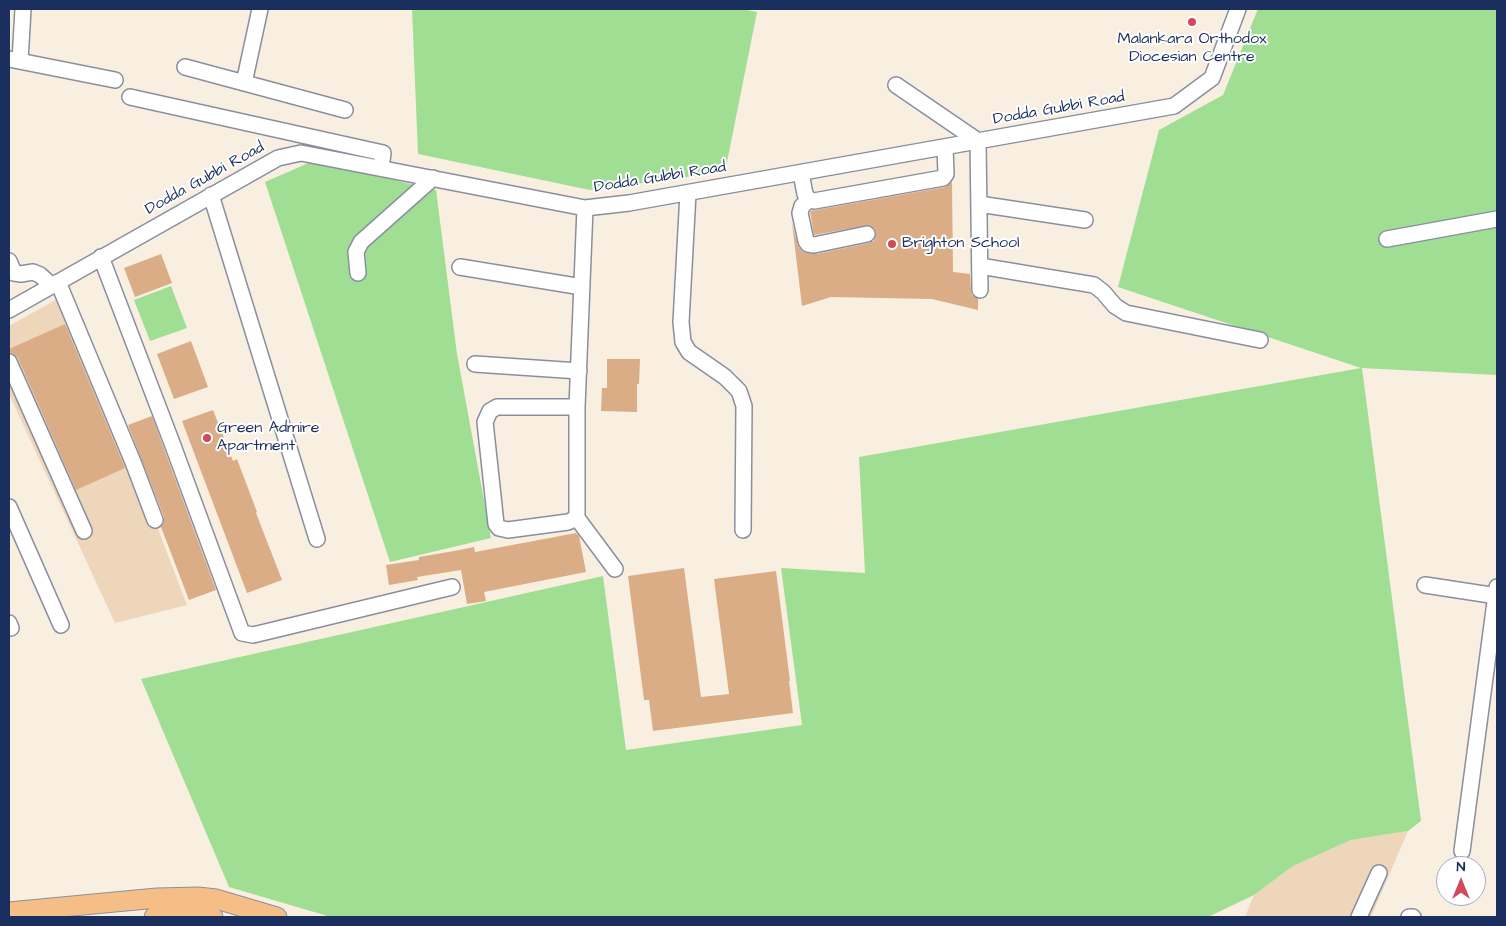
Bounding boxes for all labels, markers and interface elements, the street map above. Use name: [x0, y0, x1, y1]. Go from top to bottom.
marker: Malankara Orthodox Diocesian Centre: [1186, 16, 1198, 28]
place label: Malankara Orthodox Diocesian Centre: [1117, 30, 1267, 68]
street label: Dodda Gubbi Road: [992, 88, 1126, 130]
street label: Dodda Gubbi Road: [142, 138, 268, 220]
street label: Dodda Gubbi Road: [593, 158, 727, 198]
place label: Brighton School: [902, 234, 1020, 254]
marker: Brighton School: [886, 238, 898, 250]
place label: Green Admire Apartment: [217, 419, 319, 457]
marker: Green Admire Apartment: [201, 432, 213, 444]
north arrow: [1436, 856, 1486, 906]
text: N: [1457, 857, 1465, 877]

